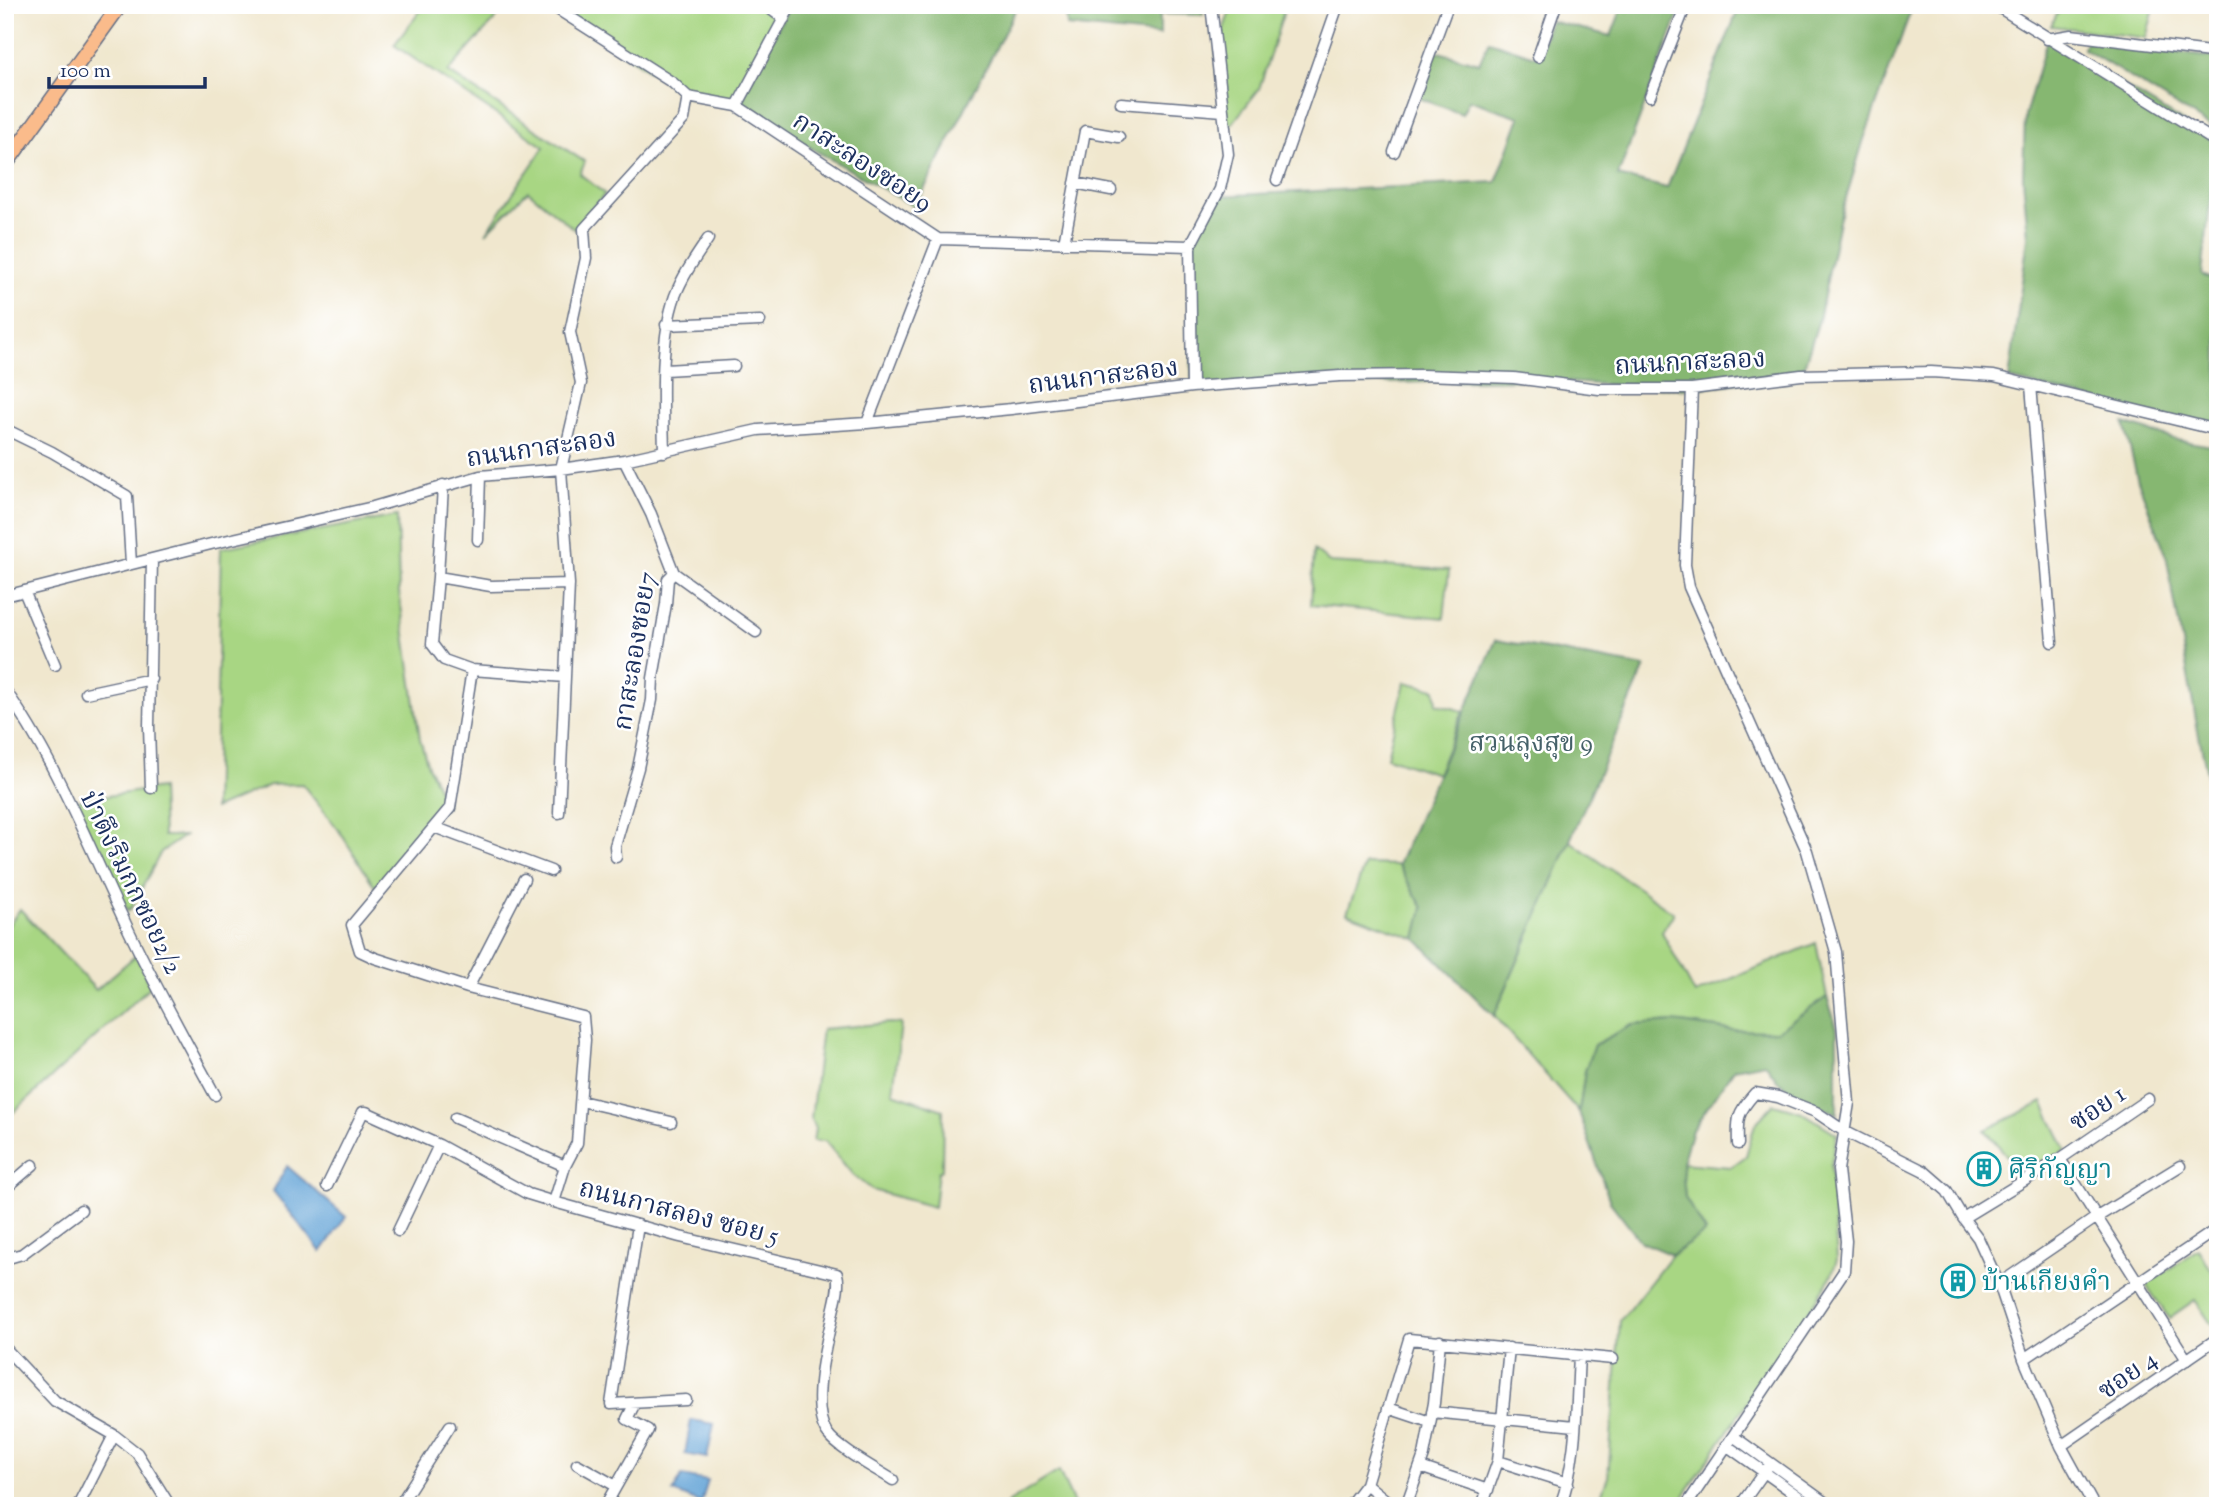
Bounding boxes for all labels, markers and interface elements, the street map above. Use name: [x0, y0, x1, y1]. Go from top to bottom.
scale bar: [49, 46, 205, 90]
text: 100 m: [60, 57, 111, 87]
street label: กาสะลองซอย9: [785, 104, 939, 222]
street label: ถนนกาสะลอง: [1614, 341, 1767, 386]
street label: ถนนกาสะลอง: [1026, 350, 1181, 405]
street label: ถนนกาสะลอง: [464, 421, 619, 478]
street label: กาสะลองซอย7: [606, 569, 667, 733]
park label: สวนลุงสุข 9: [1469, 726, 1593, 763]
street label: ป่าตึงริมกกซอย2/2: [69, 785, 190, 981]
street label: ซอย 1: [2063, 1077, 2134, 1141]
building icon: ศิริกัญญา: [1965, 1150, 2003, 1188]
place label: ศิริกัญญา: [2008, 1153, 2112, 1190]
street label: ถนนกาสลอง ซอย 5: [574, 1171, 782, 1256]
building icon: บ้านเกียงคำ: [1939, 1262, 1977, 1300]
place label: บ้านเกียงคำ: [1982, 1265, 2111, 1302]
street label: ซอย 4: [2091, 1342, 2166, 1410]

